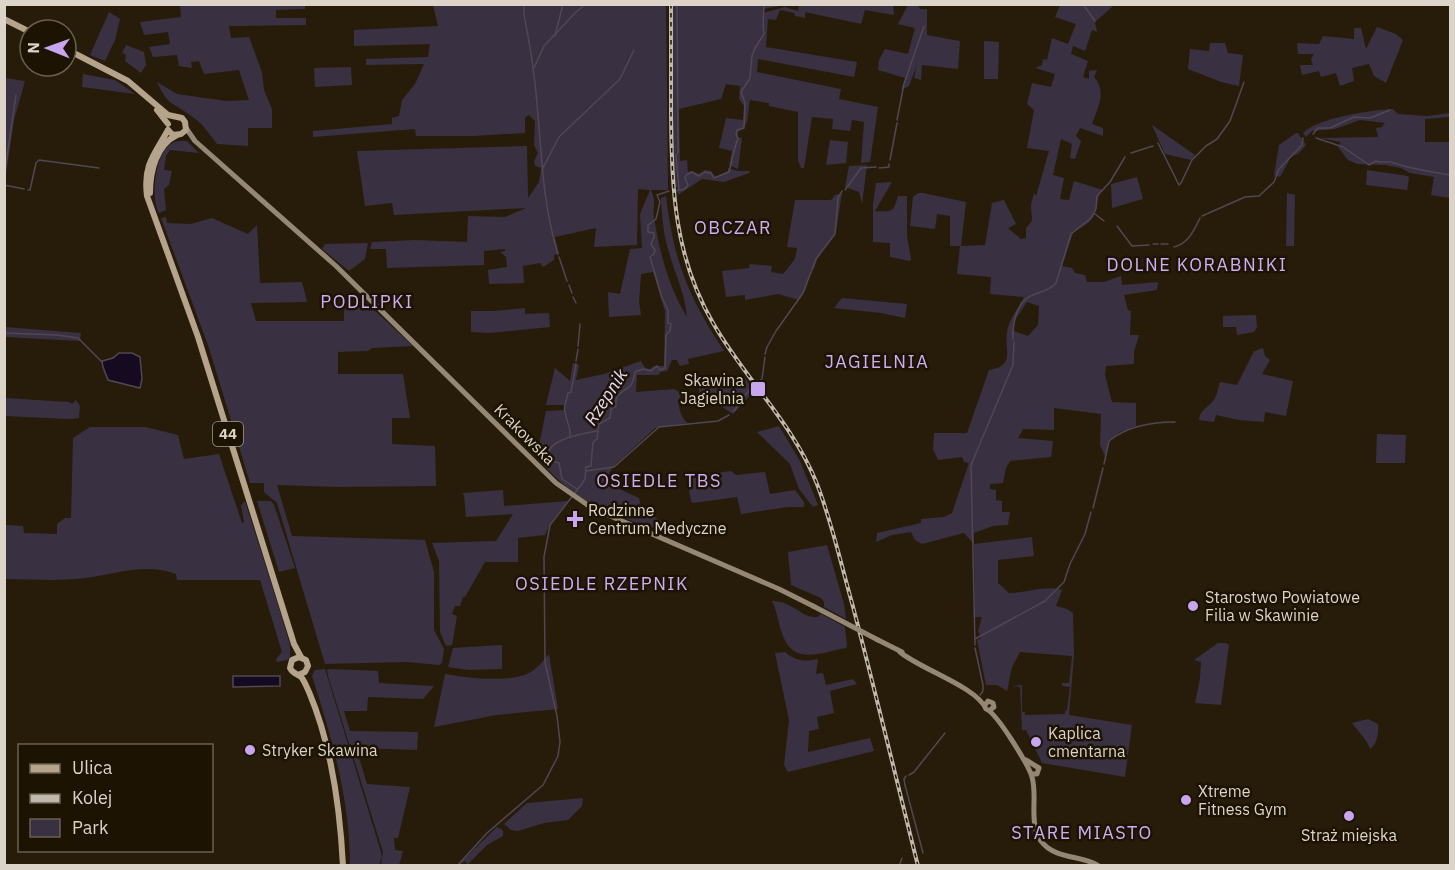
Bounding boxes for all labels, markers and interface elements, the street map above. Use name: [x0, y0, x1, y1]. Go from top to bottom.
north arrow: [18, 18, 78, 78]
text: N: [23, 42, 43, 54]
district label: OBCZAR: [694, 216, 772, 239]
district label: DOLNE KORABNIKI: [1107, 253, 1287, 276]
district label: PODLIPKI: [320, 290, 414, 313]
district label: JAGIELNIA: [825, 350, 929, 373]
water label: Rzepnik: [579, 364, 633, 429]
place label: Skawina Jagielnia: [680, 370, 744, 408]
marker: Skawina Jagielnia: [749, 380, 767, 398]
street label: Krakowska: [490, 399, 560, 469]
road number: 44: [213, 422, 243, 446]
district label: OSIEDLE TBS: [596, 469, 722, 492]
place label: Rodzinne Centrum Medyczne: [588, 500, 727, 538]
marker: Rodzinne Centrum Medyczne: [566, 510, 584, 528]
district label: OSIEDLE RZEPNIK: [515, 572, 689, 595]
place label: Starostwo Powiatowe Filia w Skawinie: [1205, 587, 1360, 625]
marker: Starostwo Powiatowe Filia w Skawinie: [1186, 599, 1200, 613]
place label: Kaplica cmentarna: [1048, 723, 1126, 761]
marker: Kaplica cmentarna: [1029, 735, 1043, 749]
place label: Stryker Skawina: [262, 740, 378, 760]
marker: Stryker Skawina: [243, 743, 257, 757]
legend: [18, 744, 213, 852]
text: Ulica: [72, 756, 113, 779]
place label: Xtreme Fitness Gym: [1198, 781, 1287, 819]
text: Kolej: [72, 786, 112, 809]
marker: Xtreme Fitness Gym: [1179, 793, 1193, 807]
marker: Straż miejska: [1342, 809, 1356, 823]
text: Park: [72, 816, 109, 839]
district label: STARE MIASTO: [1011, 821, 1153, 844]
place label: Straż miejska: [1301, 825, 1397, 845]

